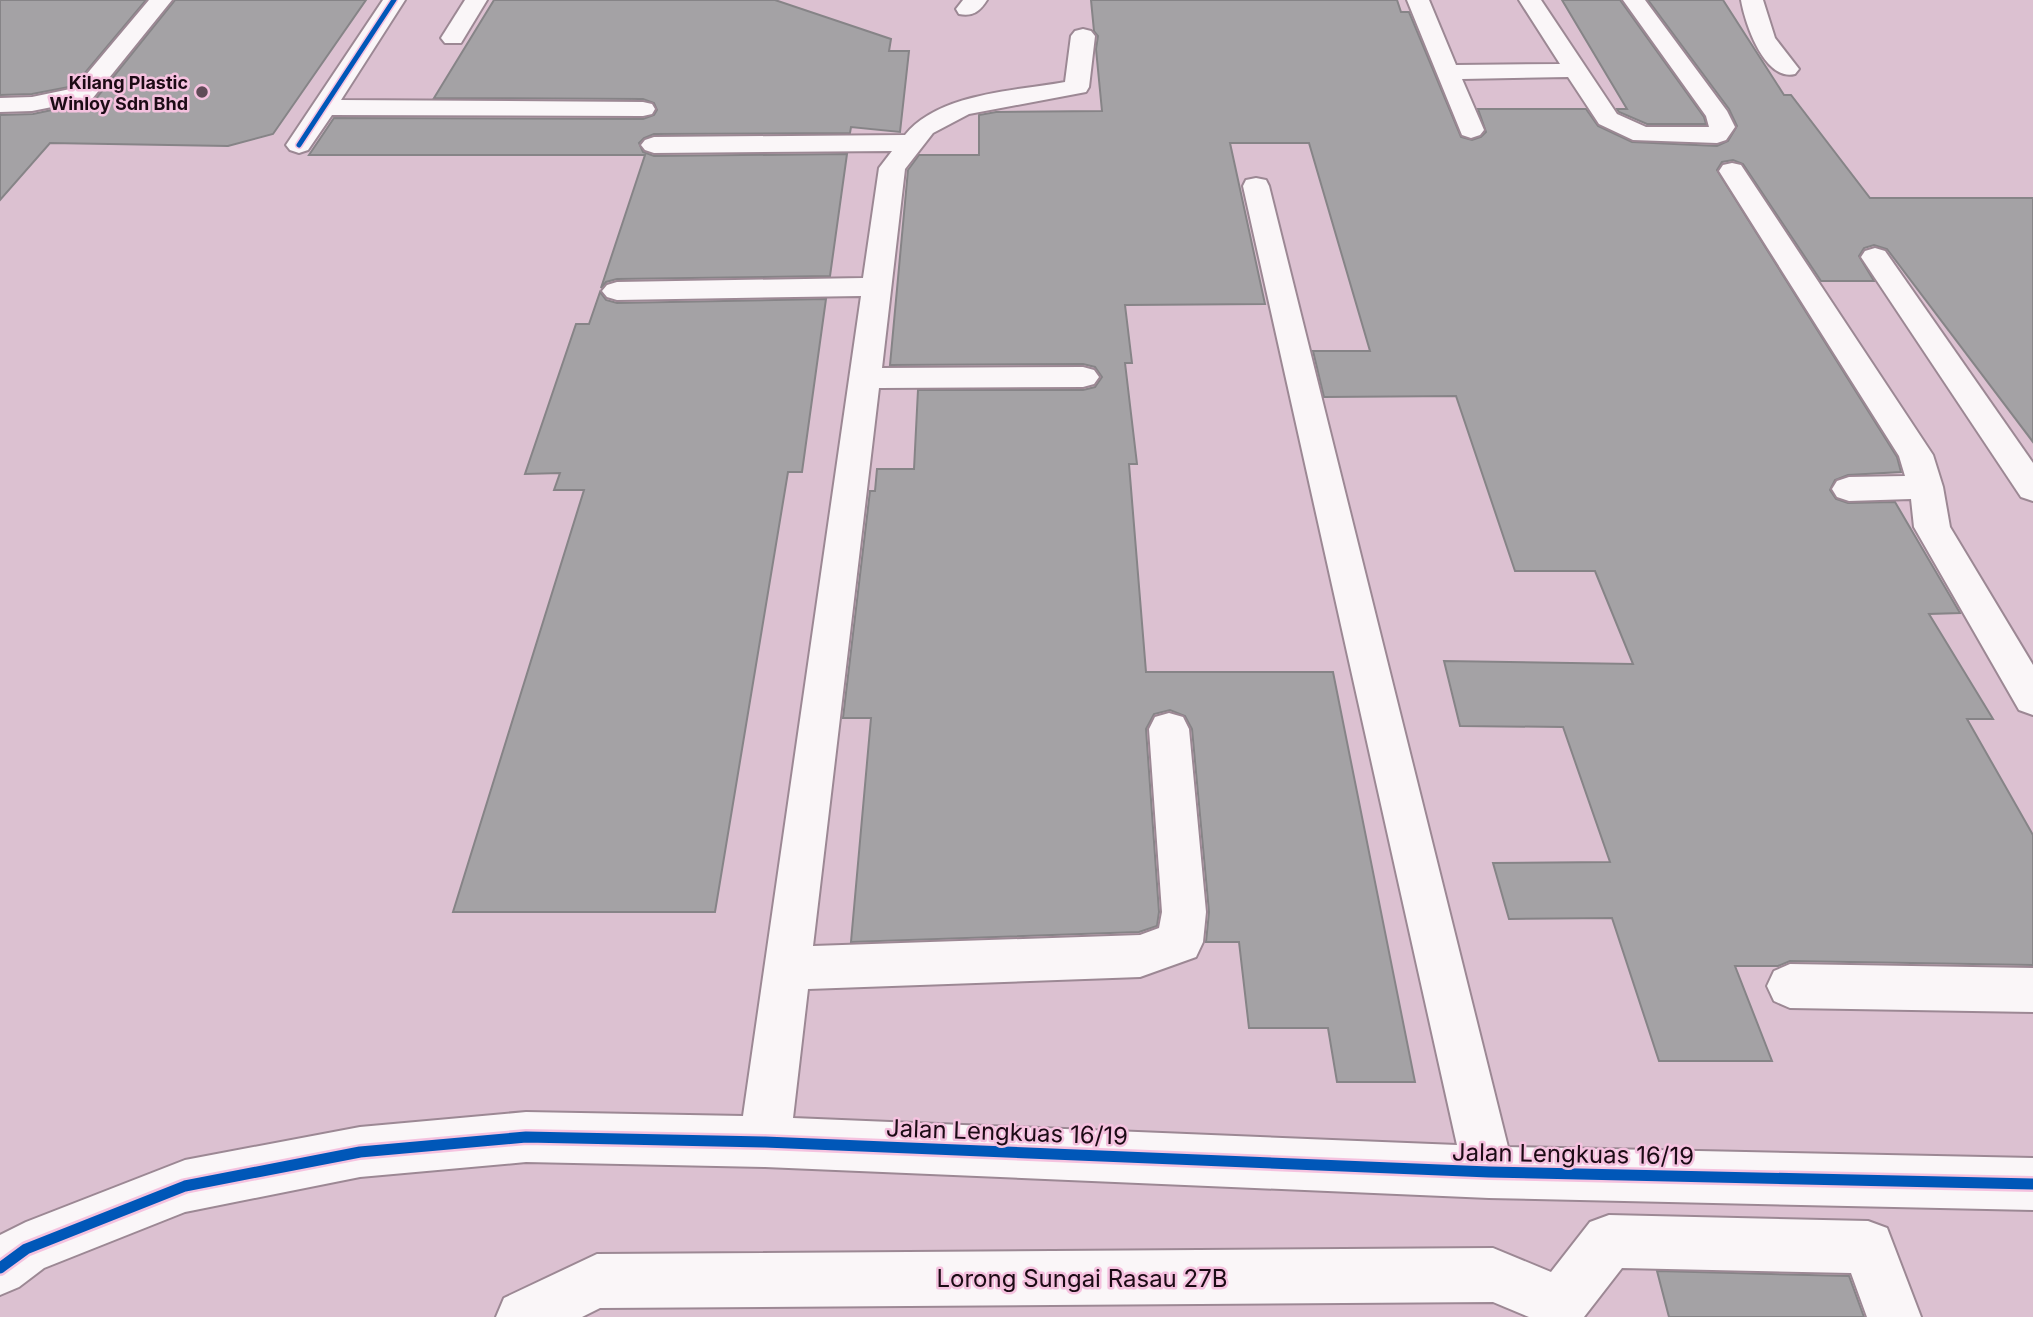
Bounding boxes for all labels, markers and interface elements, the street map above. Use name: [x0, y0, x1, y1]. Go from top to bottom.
place label: Kilang Plastic Winloy Sdn Bhd: [49, 72, 188, 114]
marker: Kilang Plastic Winloy Sdn Bhd: [194, 84, 210, 100]
street label: Jalan Lengkuas 16/19: [886, 1113, 1128, 1151]
street label: Jalan Lengkuas 16/19: [1452, 1137, 1694, 1171]
street label: Lorong Sungai Rasau 27B: [937, 1264, 1227, 1293]

